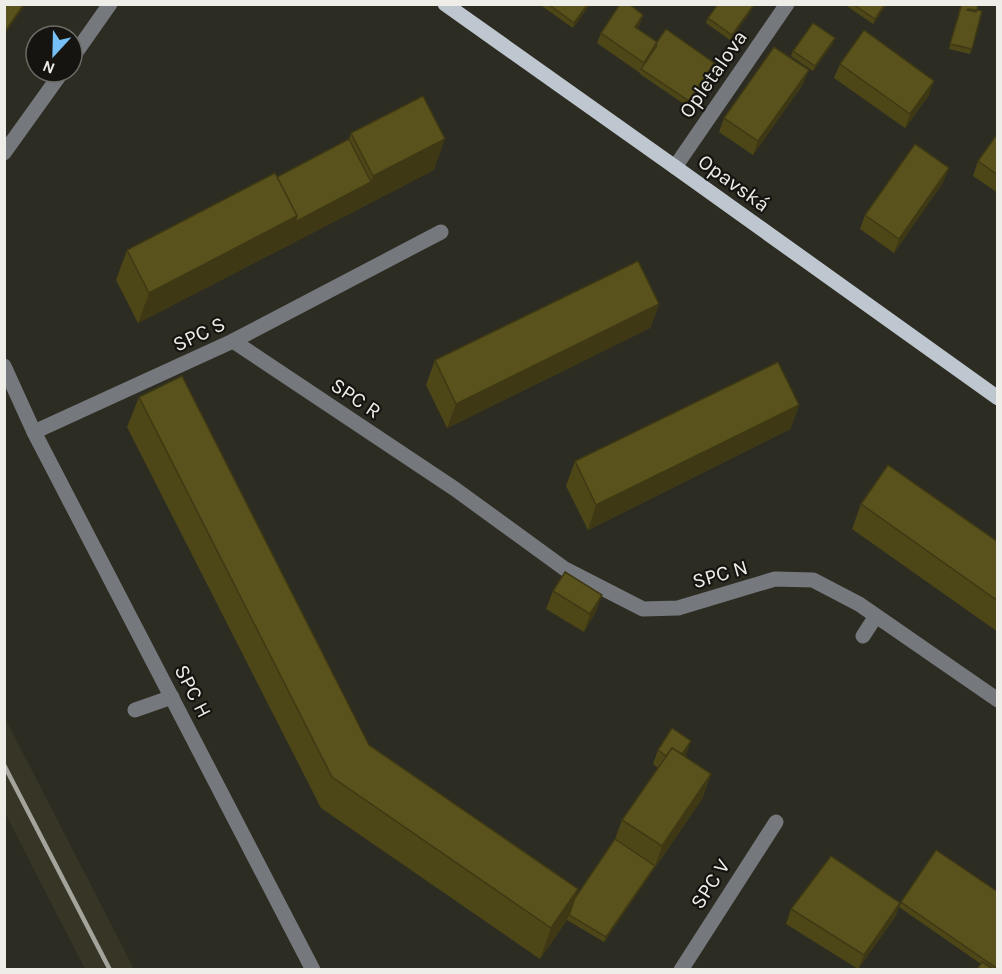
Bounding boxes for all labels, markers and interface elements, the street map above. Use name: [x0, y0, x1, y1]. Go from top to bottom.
north arrow: [24, 24, 84, 84]
street label: Opletalova: [674, 26, 752, 122]
text: N: [40, 56, 57, 78]
street label: Opavská: [694, 149, 774, 217]
street label: SPC S: [169, 312, 229, 356]
street label: SPC R: [326, 373, 386, 423]
street label: SPC N: [690, 555, 750, 593]
street label: SPC H: [170, 661, 216, 721]
street label: SPC V: [685, 855, 735, 913]

